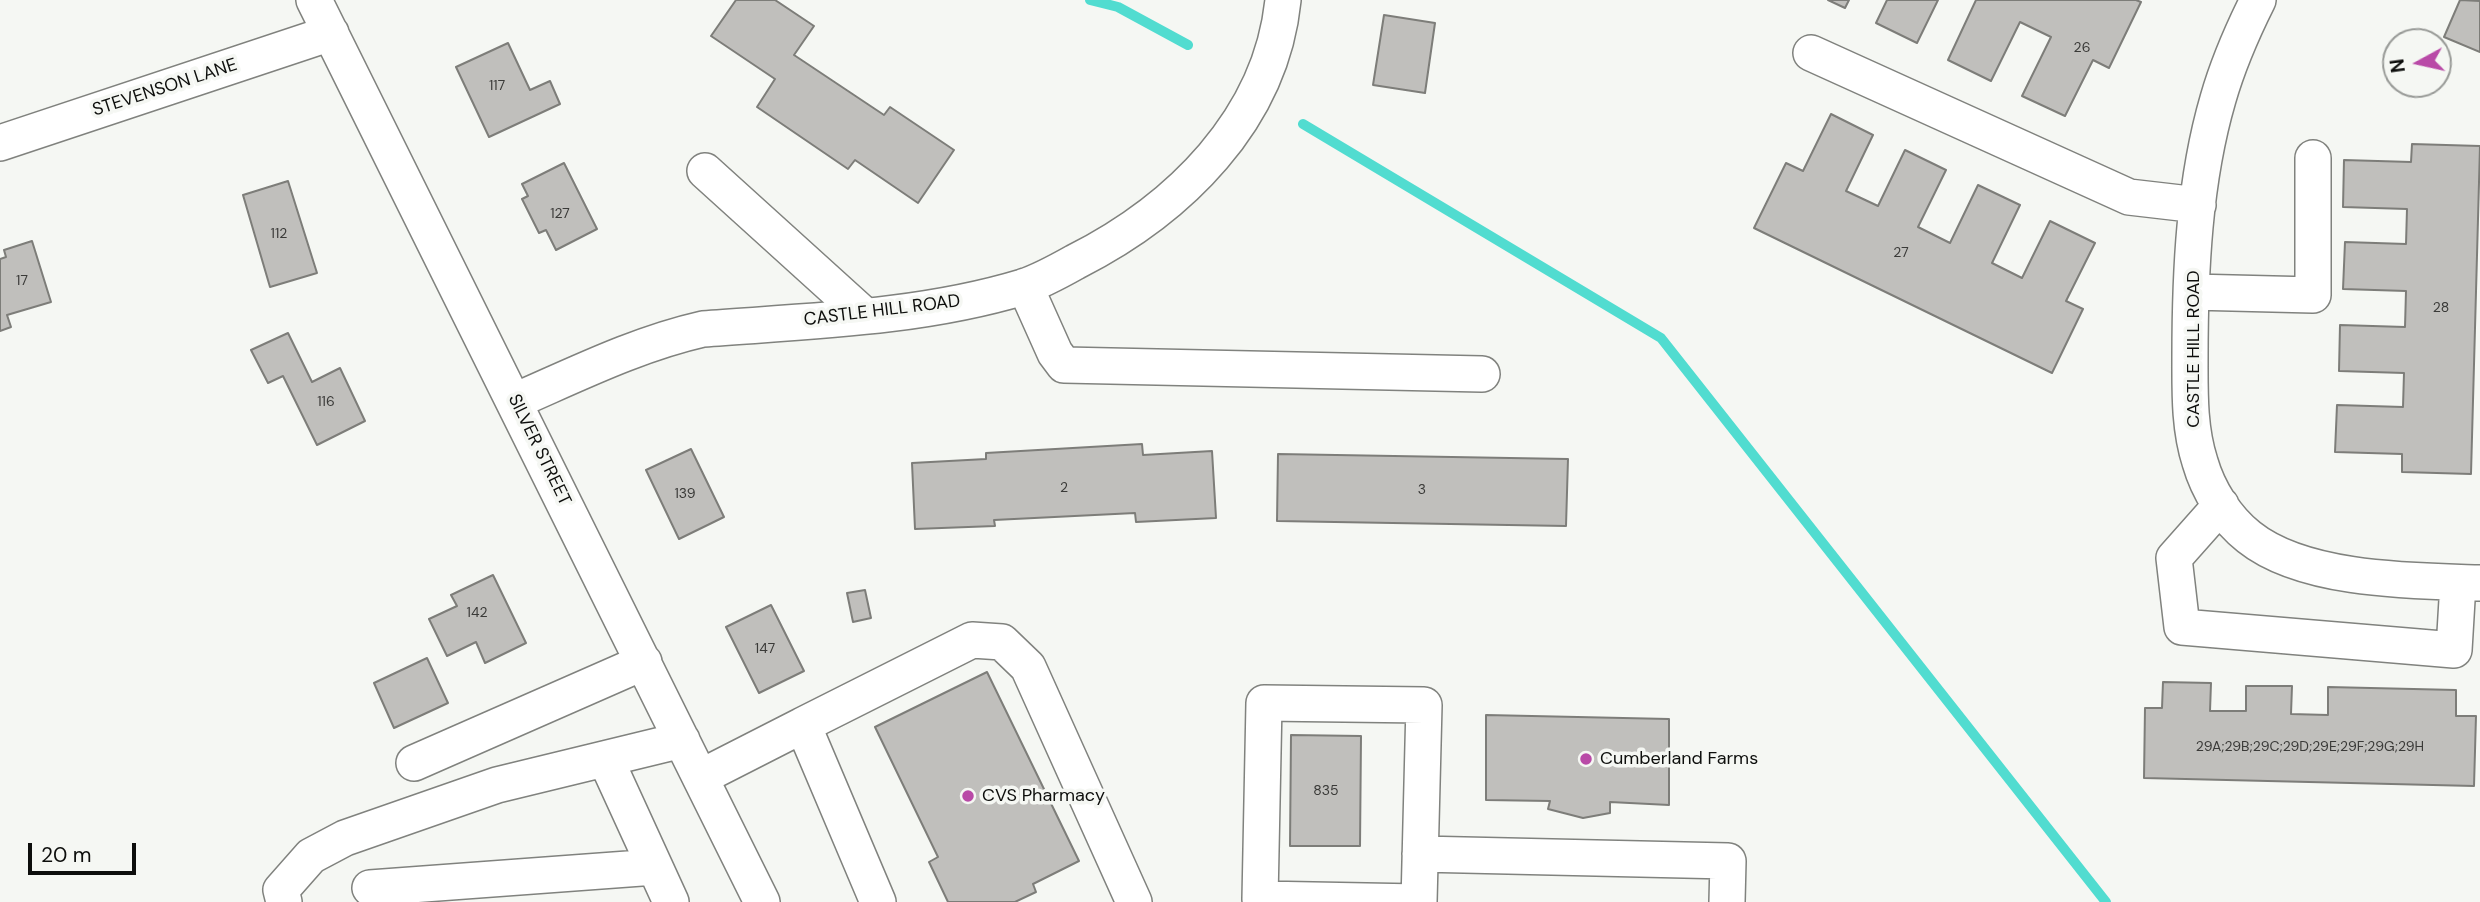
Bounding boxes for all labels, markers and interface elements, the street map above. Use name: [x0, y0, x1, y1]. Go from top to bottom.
north arrow: [2382, 28, 2452, 98]
house number: 26: [2074, 40, 2090, 56]
street label: STEVENSON LANE: [90, 54, 240, 122]
text: N: [2384, 57, 2411, 74]
house number: 117: [489, 78, 505, 94]
house number: 127: [550, 206, 570, 222]
house number: 112: [271, 226, 287, 242]
house number: 27: [1893, 245, 1909, 261]
street label: CASTLE HILL ROAD: [2183, 270, 2205, 428]
house number: 17: [16, 273, 28, 289]
street label: CASTLE HILL ROAD: [803, 291, 961, 331]
house number: 28: [2433, 300, 2449, 316]
street label: SILVER STREET: [503, 391, 575, 509]
house number: 116: [317, 394, 335, 410]
house number: 2: [1060, 480, 1068, 496]
house number: 3: [1418, 482, 1426, 498]
house number: 139: [674, 486, 696, 502]
house number: 142: [467, 605, 487, 621]
house number: 147: [755, 641, 775, 657]
house number: 29A;29B;29C;29D;29E;29F;29G;29H: [2196, 739, 2424, 755]
place label: Cumberland Farms: [1600, 748, 1758, 770]
marker: Cumberland Farms: [1578, 751, 1594, 767]
house number: 835: [1313, 783, 1339, 799]
place label: CVS Pharmacy: [982, 785, 1105, 807]
marker: CVS Pharmacy: [960, 788, 976, 804]
scale bar: [32, 828, 140, 872]
text: 20 m: [41, 841, 92, 869]

